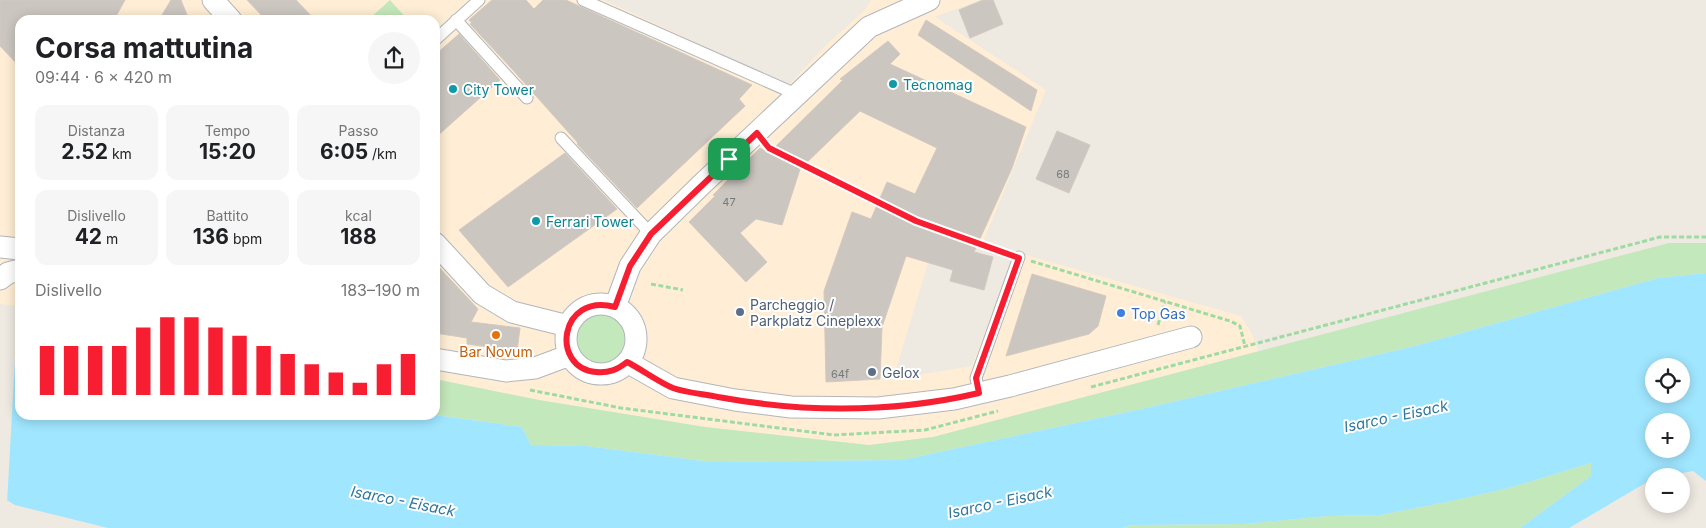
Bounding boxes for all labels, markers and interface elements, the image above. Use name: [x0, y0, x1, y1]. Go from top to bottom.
text: Corsa mattutina: [35, 31, 253, 65]
button: share: [368, 32, 420, 84]
text: 09:44 · 6 × 420 m: [35, 67, 172, 87]
place label: Tecnomag: [903, 76, 972, 93]
marker: Tecnomag: [887, 78, 899, 90]
place label: City Tower: [463, 81, 534, 98]
marker: City Tower: [447, 83, 459, 95]
text: Distanza: [68, 122, 125, 139]
text: Tempo: [205, 122, 250, 139]
text: Passo: [339, 122, 378, 139]
pin: [708, 138, 750, 180]
text: 2.52: [61, 139, 108, 164]
text: 15:20: [199, 139, 256, 164]
text: 6:05: [320, 139, 368, 164]
text: km: [108, 145, 132, 162]
text: /km: [368, 145, 397, 162]
icon: arrive: [715, 145, 743, 173]
house number: 68: [1056, 167, 1070, 181]
house number: 47: [722, 195, 736, 209]
text: Dislivello: [67, 207, 126, 224]
text: Battito: [206, 207, 249, 224]
text: kcal: [345, 207, 372, 224]
place label: Ferrari Tower: [546, 213, 634, 230]
marker: Ferrari Tower: [530, 215, 542, 227]
text: 42: [75, 224, 102, 249]
text: 136: [193, 224, 229, 249]
text: 188: [340, 224, 377, 249]
text: m: [102, 230, 118, 247]
text: bpm: [229, 230, 262, 247]
text: Dislivello: [35, 280, 102, 300]
text: 183–190 m: [341, 280, 420, 300]
place label: Parcheggio / Parkplatz Cineplexx: [750, 296, 882, 329]
place label: Top Gas: [1131, 305, 1186, 322]
marker: Parcheggio / Parkplatz Cineplexx: [734, 306, 746, 318]
marker: Top Gas: [1115, 307, 1127, 319]
marker: Bar Novum: [490, 329, 502, 341]
place label: Bar Novum: [459, 343, 533, 360]
map controls: [1645, 358, 1690, 513]
button: locate: [1645, 358, 1690, 403]
place label: Gelox: [882, 364, 920, 381]
marker: Gelox: [866, 366, 878, 378]
house number: 64f: [831, 367, 849, 381]
water label: Isarco - Eisack: [1342, 396, 1451, 436]
button: +: [1645, 413, 1690, 458]
button: −: [1645, 468, 1690, 513]
water label: Isarco - Eisack: [349, 482, 458, 521]
water label: Isarco - Eisack: [946, 482, 1055, 522]

